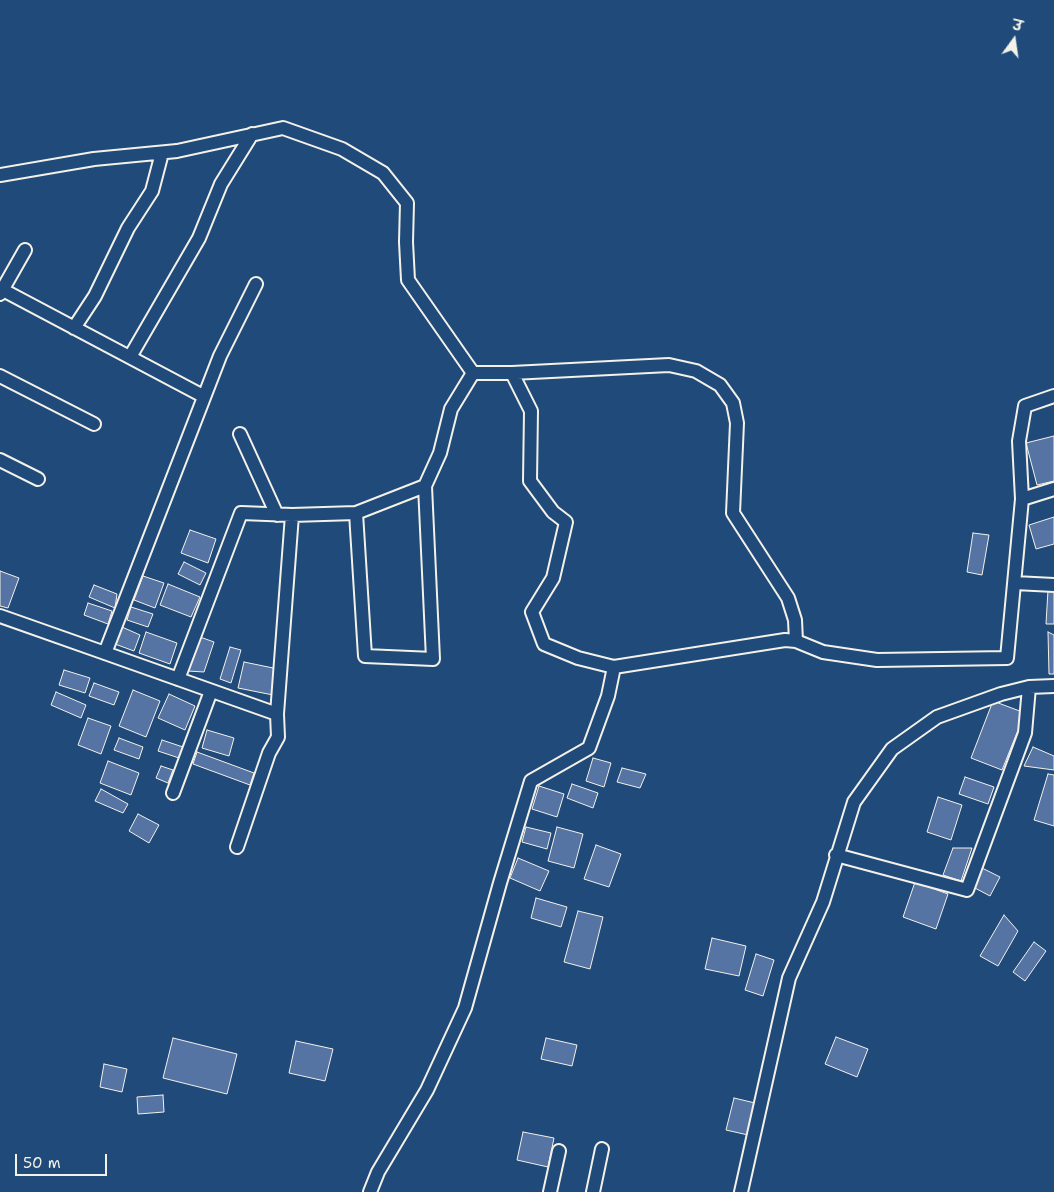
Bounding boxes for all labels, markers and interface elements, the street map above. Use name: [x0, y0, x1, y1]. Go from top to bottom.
north arrow: [989, 15, 1039, 65]
text: उ: [1011, 16, 1024, 35]
scale bar: [18, 1144, 110, 1176]
text: 50 m: [23, 1153, 61, 1173]

